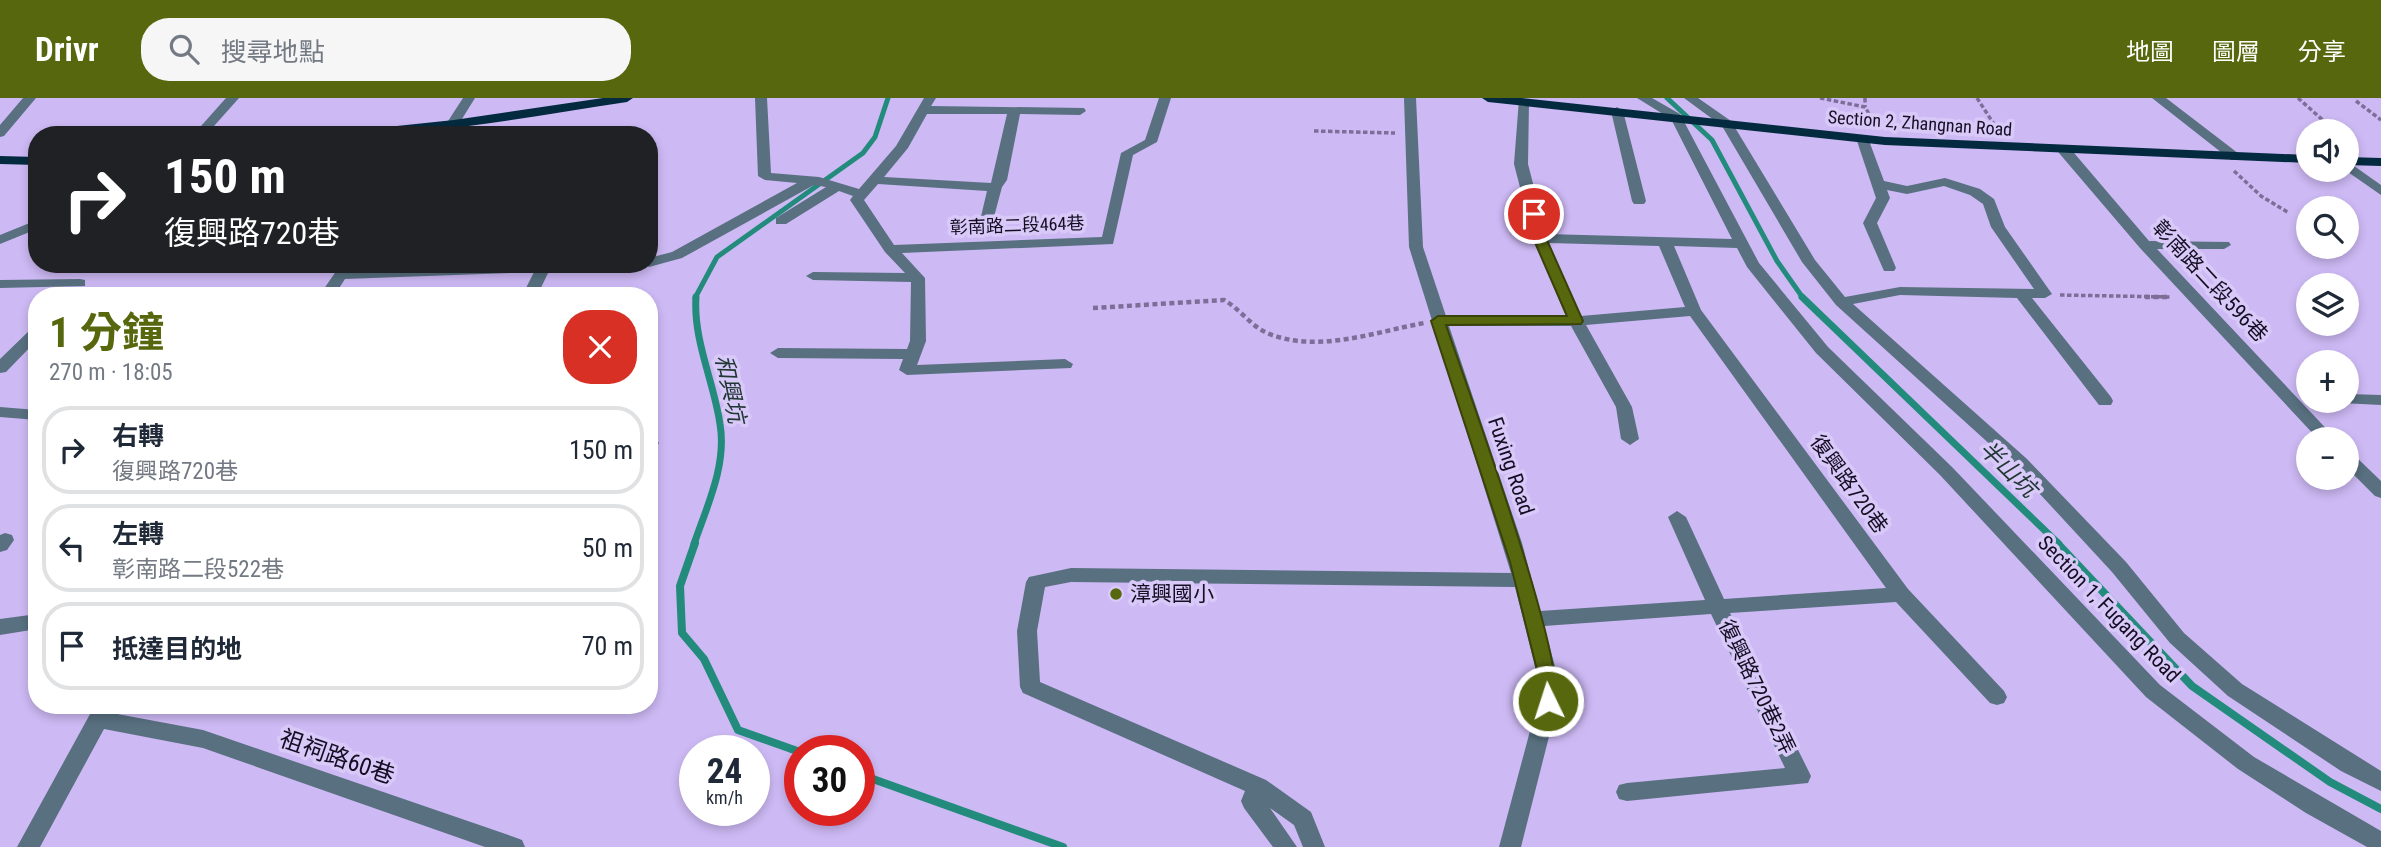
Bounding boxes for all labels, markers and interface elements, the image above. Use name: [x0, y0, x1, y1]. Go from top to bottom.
search box: [141, 18, 631, 81]
text: Drivr: [35, 30, 99, 69]
icon: search: [165, 30, 203, 68]
text: 搜尋地點: [221, 37, 325, 67]
text: 地圖: [2126, 38, 2174, 66]
text: 圖層: [2212, 38, 2260, 66]
text: 分享: [2298, 38, 2346, 66]
street label: Section 2, Zhangnan Road: [1827, 106, 2013, 140]
map controls: [2296, 119, 2359, 490]
button: sound: [2296, 119, 2359, 182]
text: 150 m: [164, 148, 286, 205]
icon: right: [49, 154, 140, 245]
pin: [1504, 184, 1564, 244]
icon: arrive: [1515, 195, 1553, 233]
button: search: [2296, 196, 2359, 259]
street label: 彰南路二段464巷: [949, 212, 1085, 238]
text: 復興路720巷: [164, 214, 339, 252]
street label: 彰南路二段596巷: [2148, 215, 2272, 347]
button: layers: [2296, 273, 2359, 336]
text: 1 分鐘: [49, 308, 164, 357]
button: close: [563, 310, 637, 384]
button: +: [2296, 350, 2359, 413]
water label: 和興坑: [710, 352, 751, 428]
text: 270 m · 18:05: [49, 359, 173, 386]
street label: Fuxing Road: [1483, 414, 1539, 518]
text: 右轉: [112, 421, 164, 451]
button: −: [2296, 427, 2359, 490]
street label: 復興路720巷: [1805, 430, 1893, 538]
icon: right: [53, 431, 91, 469]
text: 150 m: [569, 435, 633, 465]
water label: 半山坑: [1974, 435, 2044, 505]
text: 復興路720巷: [112, 458, 238, 485]
text: 左轉: [112, 519, 164, 549]
icon: left: [53, 529, 91, 567]
street label: Section 1, Fugang Road: [2033, 531, 2185, 687]
text: 50 m: [582, 533, 633, 563]
text: 彰南路二段522巷: [112, 556, 284, 583]
place label: 漳興國小: [1130, 582, 1214, 606]
marker: 漳興國小: [1108, 586, 1124, 602]
street label: 復興路720巷2弄: [1714, 616, 1800, 758]
icon: arrive: [53, 627, 91, 665]
text: 70 m: [582, 631, 633, 661]
text: 抵達目的地: [112, 634, 242, 664]
position arrow: [1511, 664, 1585, 738]
street label: 祖祠路60巷: [276, 724, 398, 790]
speed limit sign: 30: [784, 735, 875, 826]
text: 24: [707, 751, 742, 792]
text: km/h: [706, 787, 743, 808]

